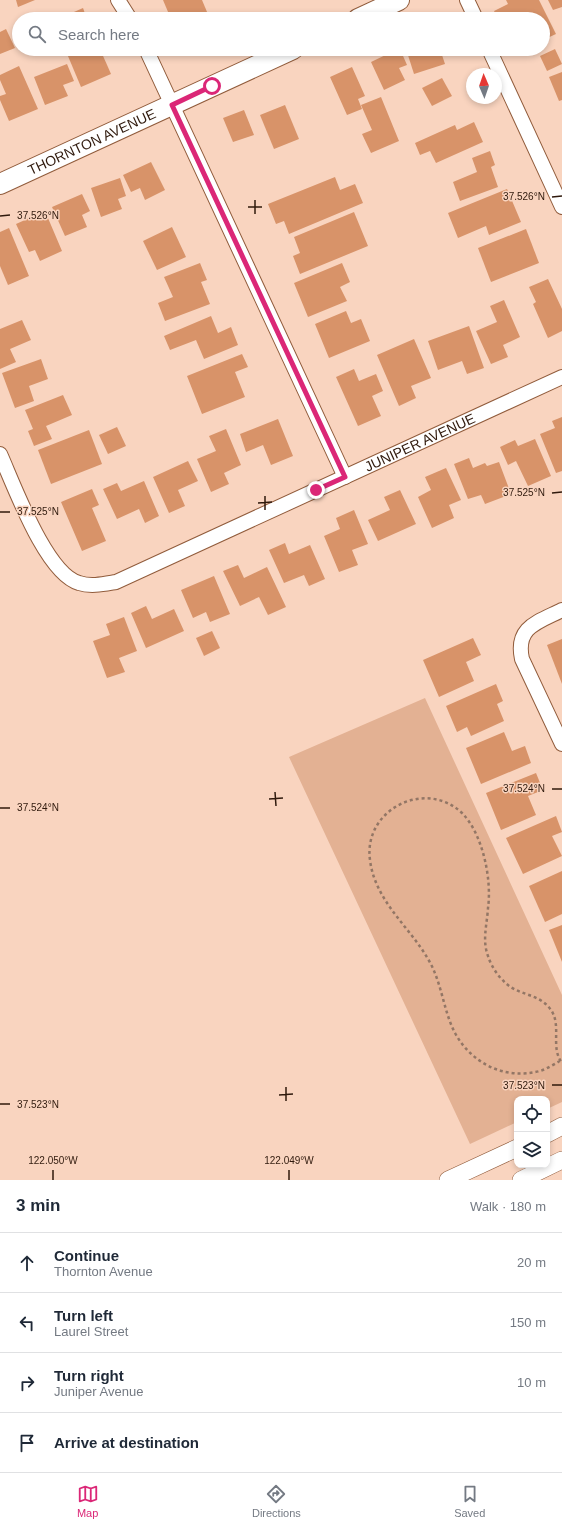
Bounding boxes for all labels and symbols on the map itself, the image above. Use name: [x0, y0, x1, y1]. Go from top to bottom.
north arrow: [466, 68, 502, 104]
route start: [203, 77, 221, 95]
street label: THORNTON AVENUE: [25, 105, 158, 178]
text: 37.526°N: [503, 191, 545, 202]
text: 37.526°N: [17, 210, 59, 221]
street label: JUNIPER AVENUE: [362, 410, 477, 475]
route end: [307, 481, 325, 499]
text: 37.525°N: [503, 487, 545, 498]
text: 37.525°N: [17, 506, 59, 517]
text: 37.524°N: [503, 783, 545, 794]
text: 37.524°N: [17, 802, 59, 813]
text: 37.523°N: [503, 1080, 545, 1091]
text: 37.523°N: [17, 1099, 59, 1110]
text: 122.050°W: [28, 1155, 78, 1166]
text: 122.049°W: [264, 1155, 314, 1166]

